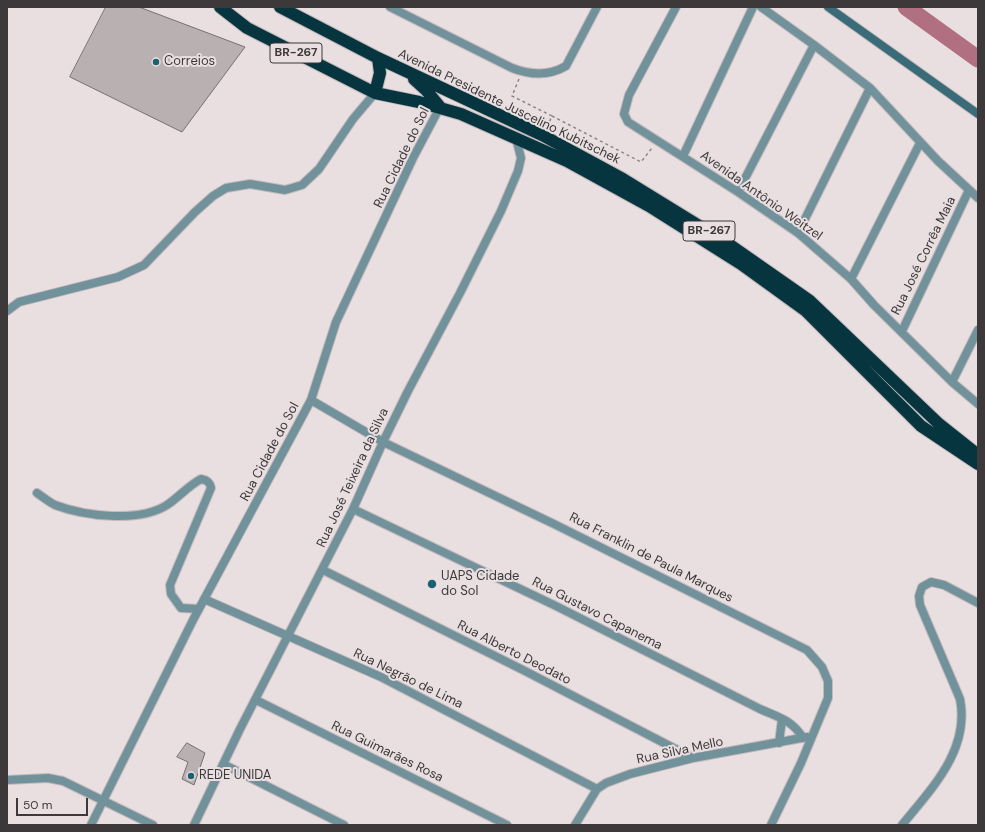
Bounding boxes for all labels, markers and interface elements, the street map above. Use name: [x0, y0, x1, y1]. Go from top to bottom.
road number: BR-267: [270, 43, 322, 63]
street label: Avenida Presidente Juscelino Kubitschek: [395, 46, 623, 168]
place label: Correios: [164, 54, 215, 70]
marker: Correios: [151, 57, 161, 67]
street label: Rua Cidade do Sol: [371, 105, 433, 211]
street label: Avenida Antônio Weitzel: [697, 148, 825, 244]
street label: Rua José Corrêa Maia: [889, 194, 959, 318]
road number: BR-267: [683, 221, 735, 241]
street label: Rua Cidade do Sol: [237, 400, 303, 504]
street label: Rua José Teixeira da Silva: [314, 406, 392, 550]
street label: Rua Franklin de Paula Marques: [566, 510, 736, 606]
place label: UAPS Cidade do Sol: [441, 569, 519, 600]
street label: Rua Gustavo Capanema: [529, 574, 665, 654]
marker: UAPS Cidade do Sol: [426, 578, 438, 590]
street label: Rua Alberto Deodato: [455, 618, 573, 688]
street label: Rua Negrão de Lima: [351, 646, 465, 712]
street label: Rua Guimarães Rosa: [328, 718, 446, 786]
street label: Rua Silva Mello: [635, 734, 725, 768]
place label: REDE UNIDA: [199, 768, 271, 784]
marker: REDE UNIDA: [186, 771, 196, 781]
scale bar: [18, 790, 90, 816]
text: 50 m: [23, 797, 52, 813]

